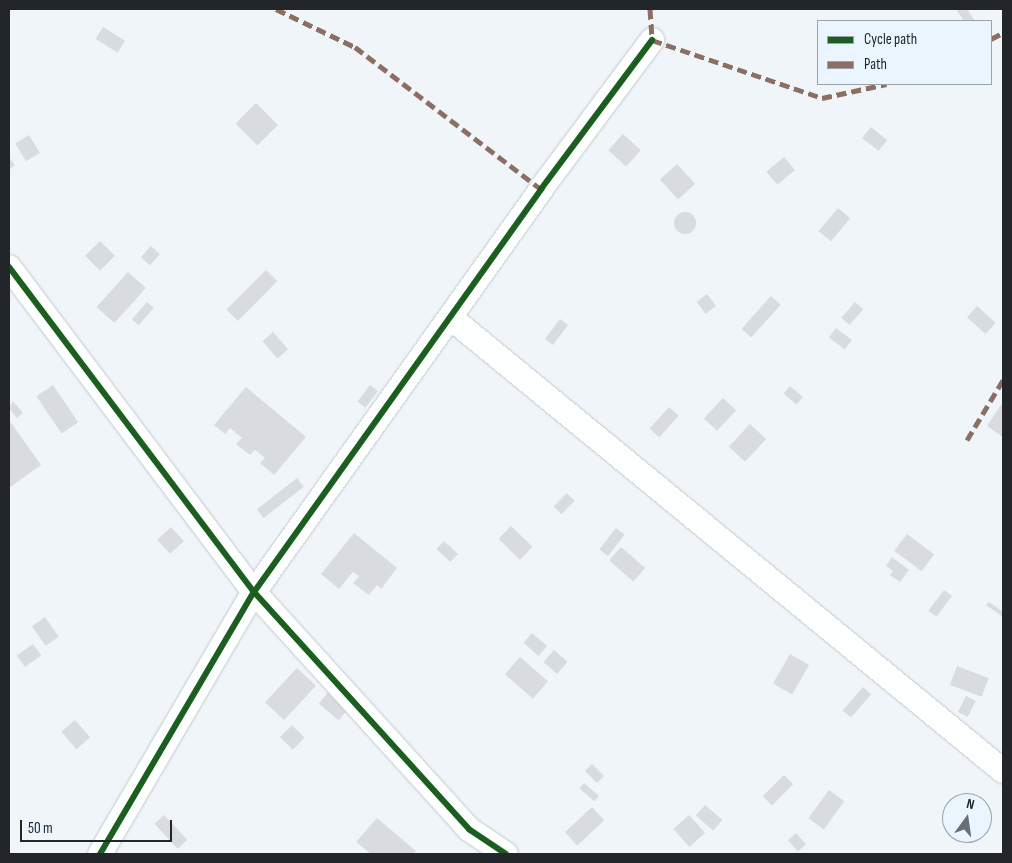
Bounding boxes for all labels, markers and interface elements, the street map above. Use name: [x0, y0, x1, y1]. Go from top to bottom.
legend: [817, 20, 992, 85]
text: Cycle path: [864, 30, 917, 49]
text: Path: [864, 55, 887, 74]
north arrow: [942, 793, 992, 843]
text: N: [965, 795, 976, 813]
scale bar: [22, 810, 175, 842]
text: 50 m: [28, 819, 53, 838]

